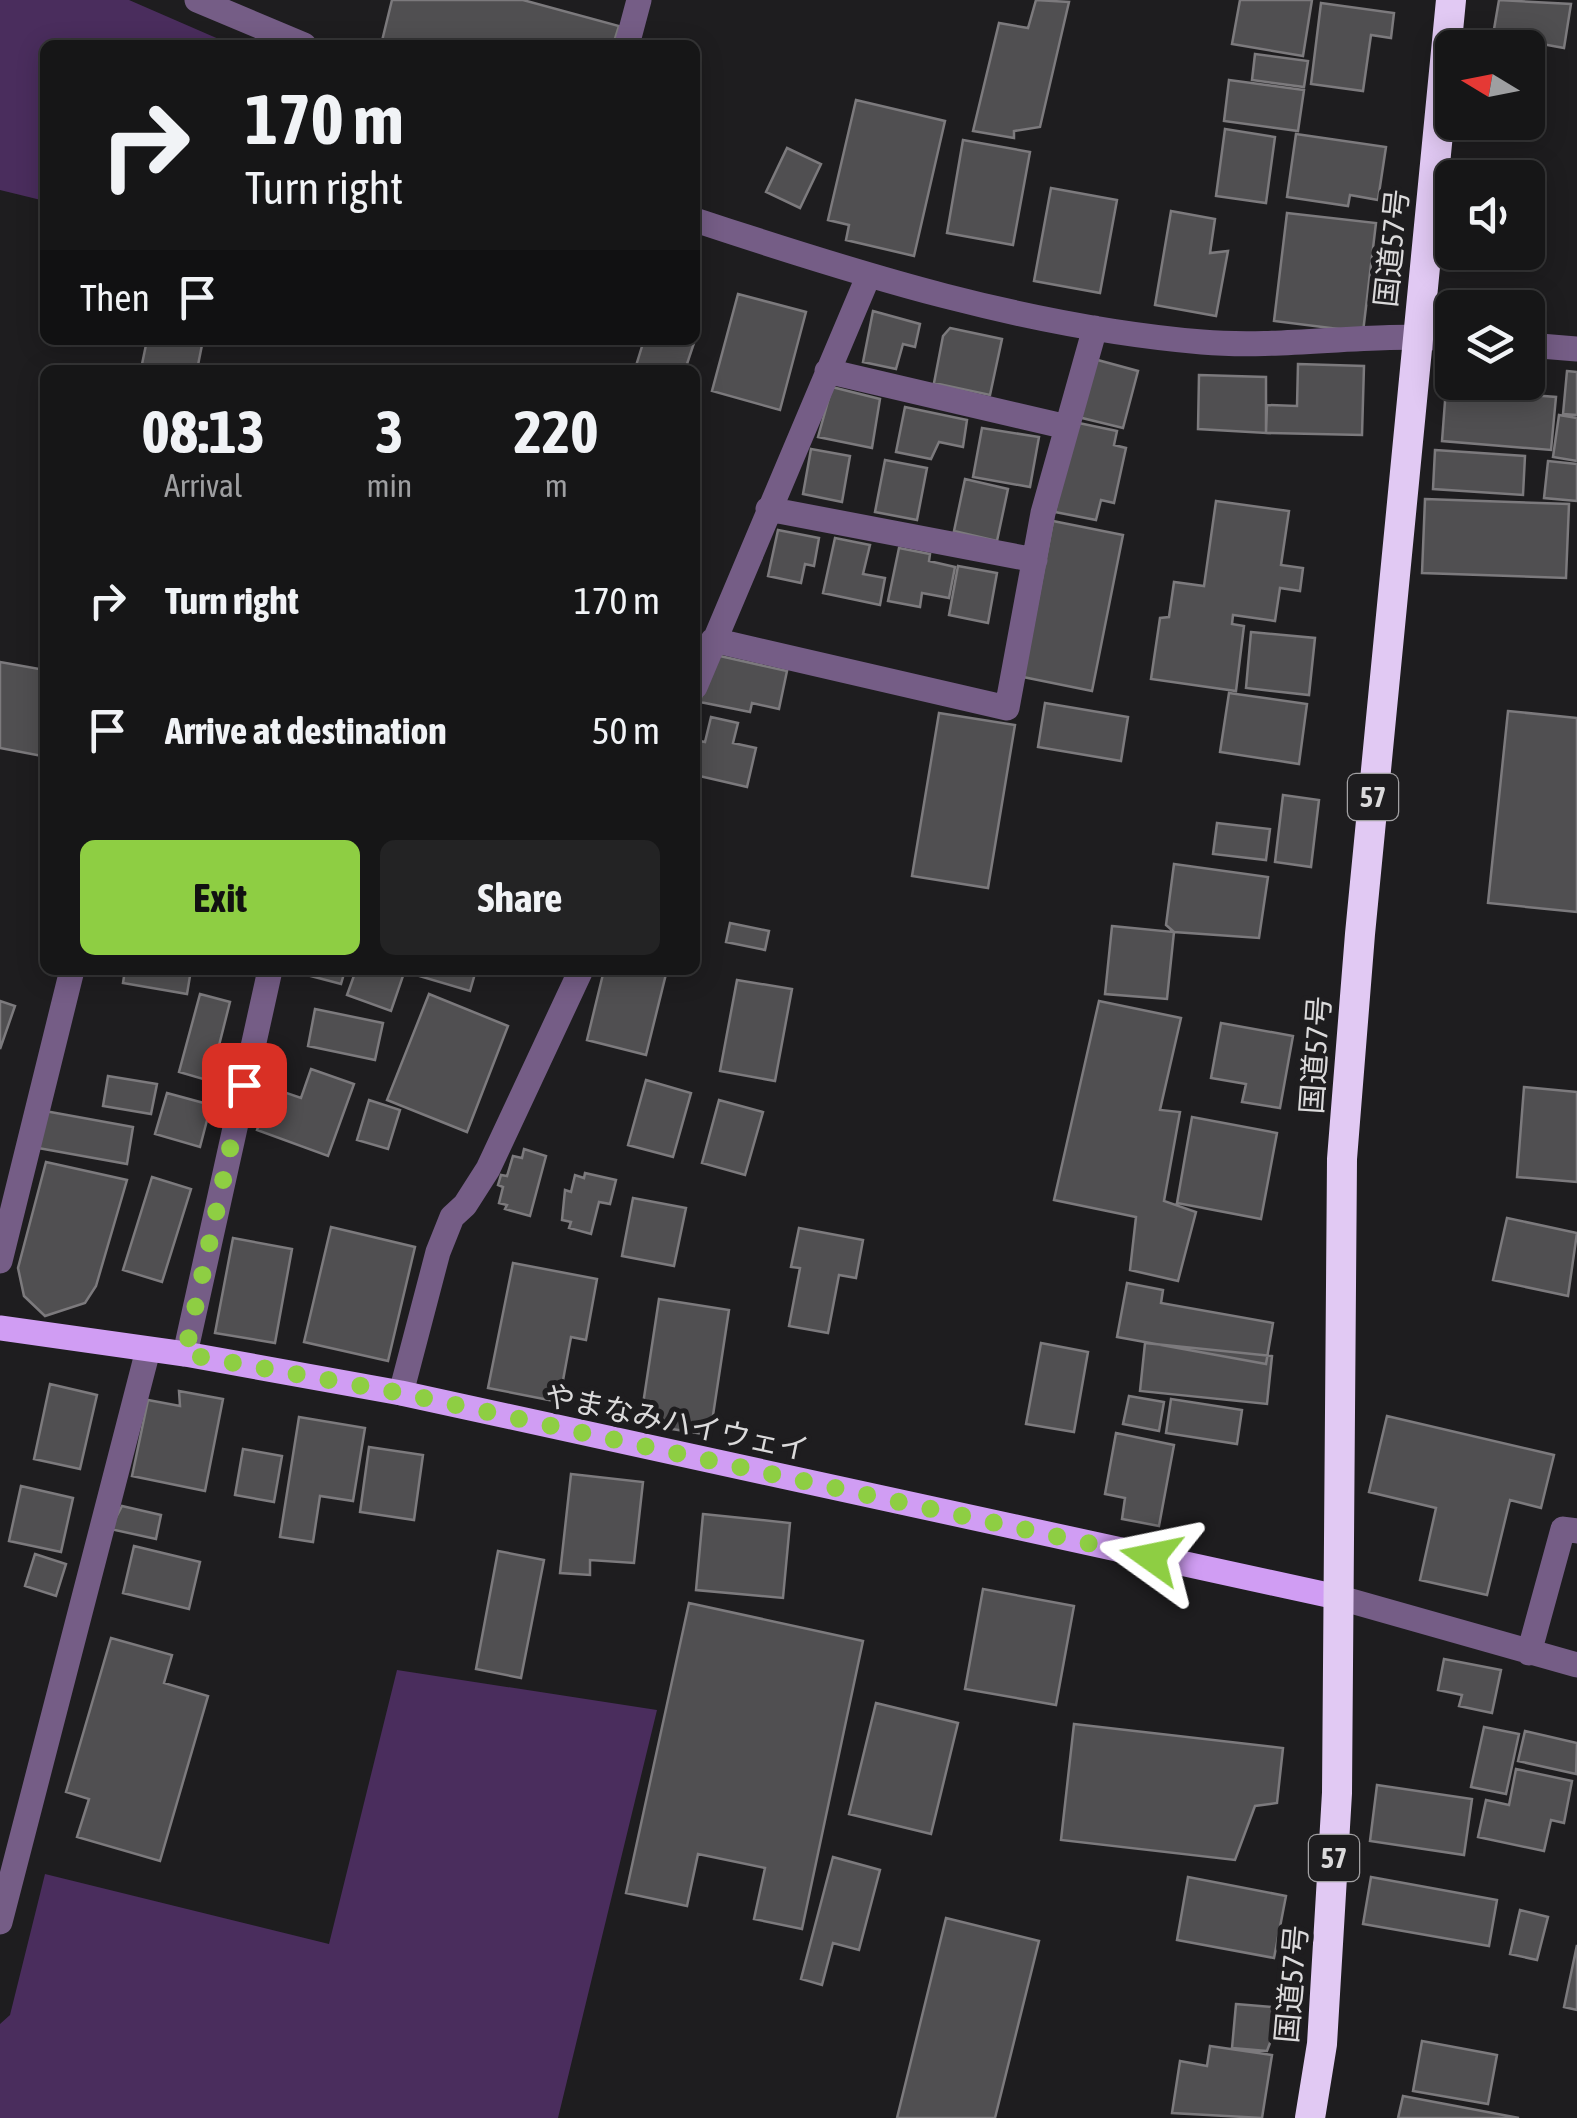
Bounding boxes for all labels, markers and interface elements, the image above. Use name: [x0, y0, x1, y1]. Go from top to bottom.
north arrow: [1435, 30, 1545, 140]
map controls: [1435, 30, 1545, 400]
text: 170 m: [245, 79, 404, 159]
icon: right: [80, 80, 210, 210]
button: sound: [1435, 160, 1545, 270]
text: Turn right: [245, 162, 403, 214]
street label: 国道57号: [1368, 187, 1414, 309]
icon: arrive: [170, 270, 225, 325]
text: Then: [80, 276, 150, 319]
button: layers: [1435, 290, 1545, 400]
text: 08:13: [141, 397, 265, 466]
text: 3: [375, 397, 404, 466]
text: 220: [514, 397, 598, 466]
text: Arrival: [164, 467, 242, 504]
text: min: [366, 467, 412, 504]
text: m: [545, 467, 568, 504]
icon: right: [80, 573, 135, 628]
text: Turn right: [165, 579, 299, 622]
text: 170 m: [574, 579, 660, 622]
icon: arrive: [80, 703, 135, 758]
text: Arrive at destination: [165, 709, 447, 752]
text: 50 m: [592, 709, 660, 752]
road number: 57: [1348, 774, 1398, 820]
button: Exit: [80, 840, 360, 955]
button: Share: [380, 840, 660, 955]
street label: 国道57号: [1294, 995, 1336, 1115]
pin: [202, 1043, 287, 1128]
icon: arrive: [217, 1058, 272, 1113]
street label: やまなみハイウェイ: [542, 1377, 812, 1467]
position arrow: [1099, 1505, 1203, 1609]
road number: 57: [1309, 1835, 1359, 1881]
street label: 国道57号: [1269, 1924, 1313, 2044]

